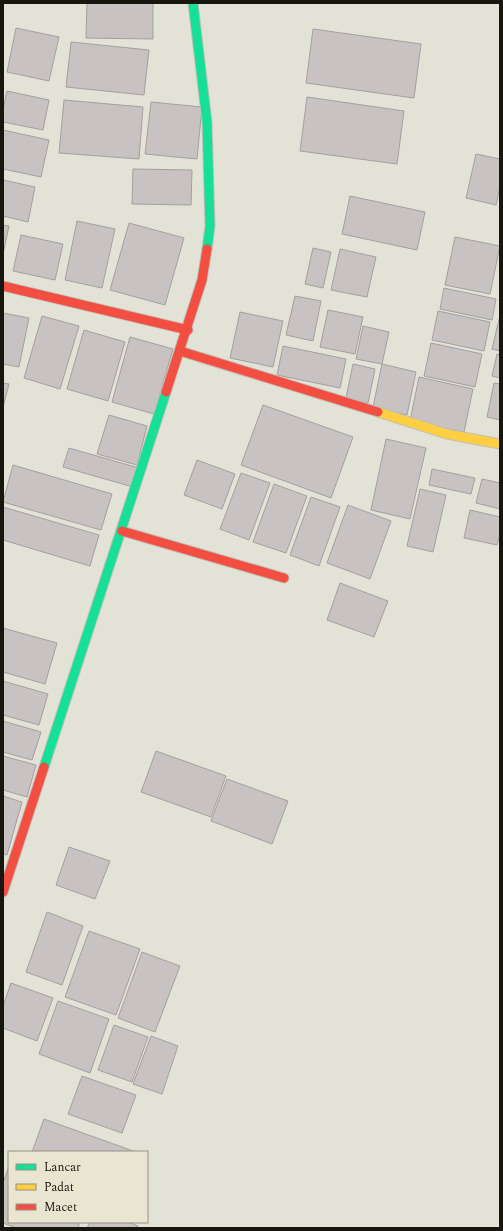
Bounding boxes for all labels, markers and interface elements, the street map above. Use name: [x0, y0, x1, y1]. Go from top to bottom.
legend: [8, 1151, 148, 1223]
text: Lancar: [44, 1158, 81, 1177]
text: Padat: [44, 1178, 74, 1197]
text: Macet: [44, 1198, 77, 1217]

